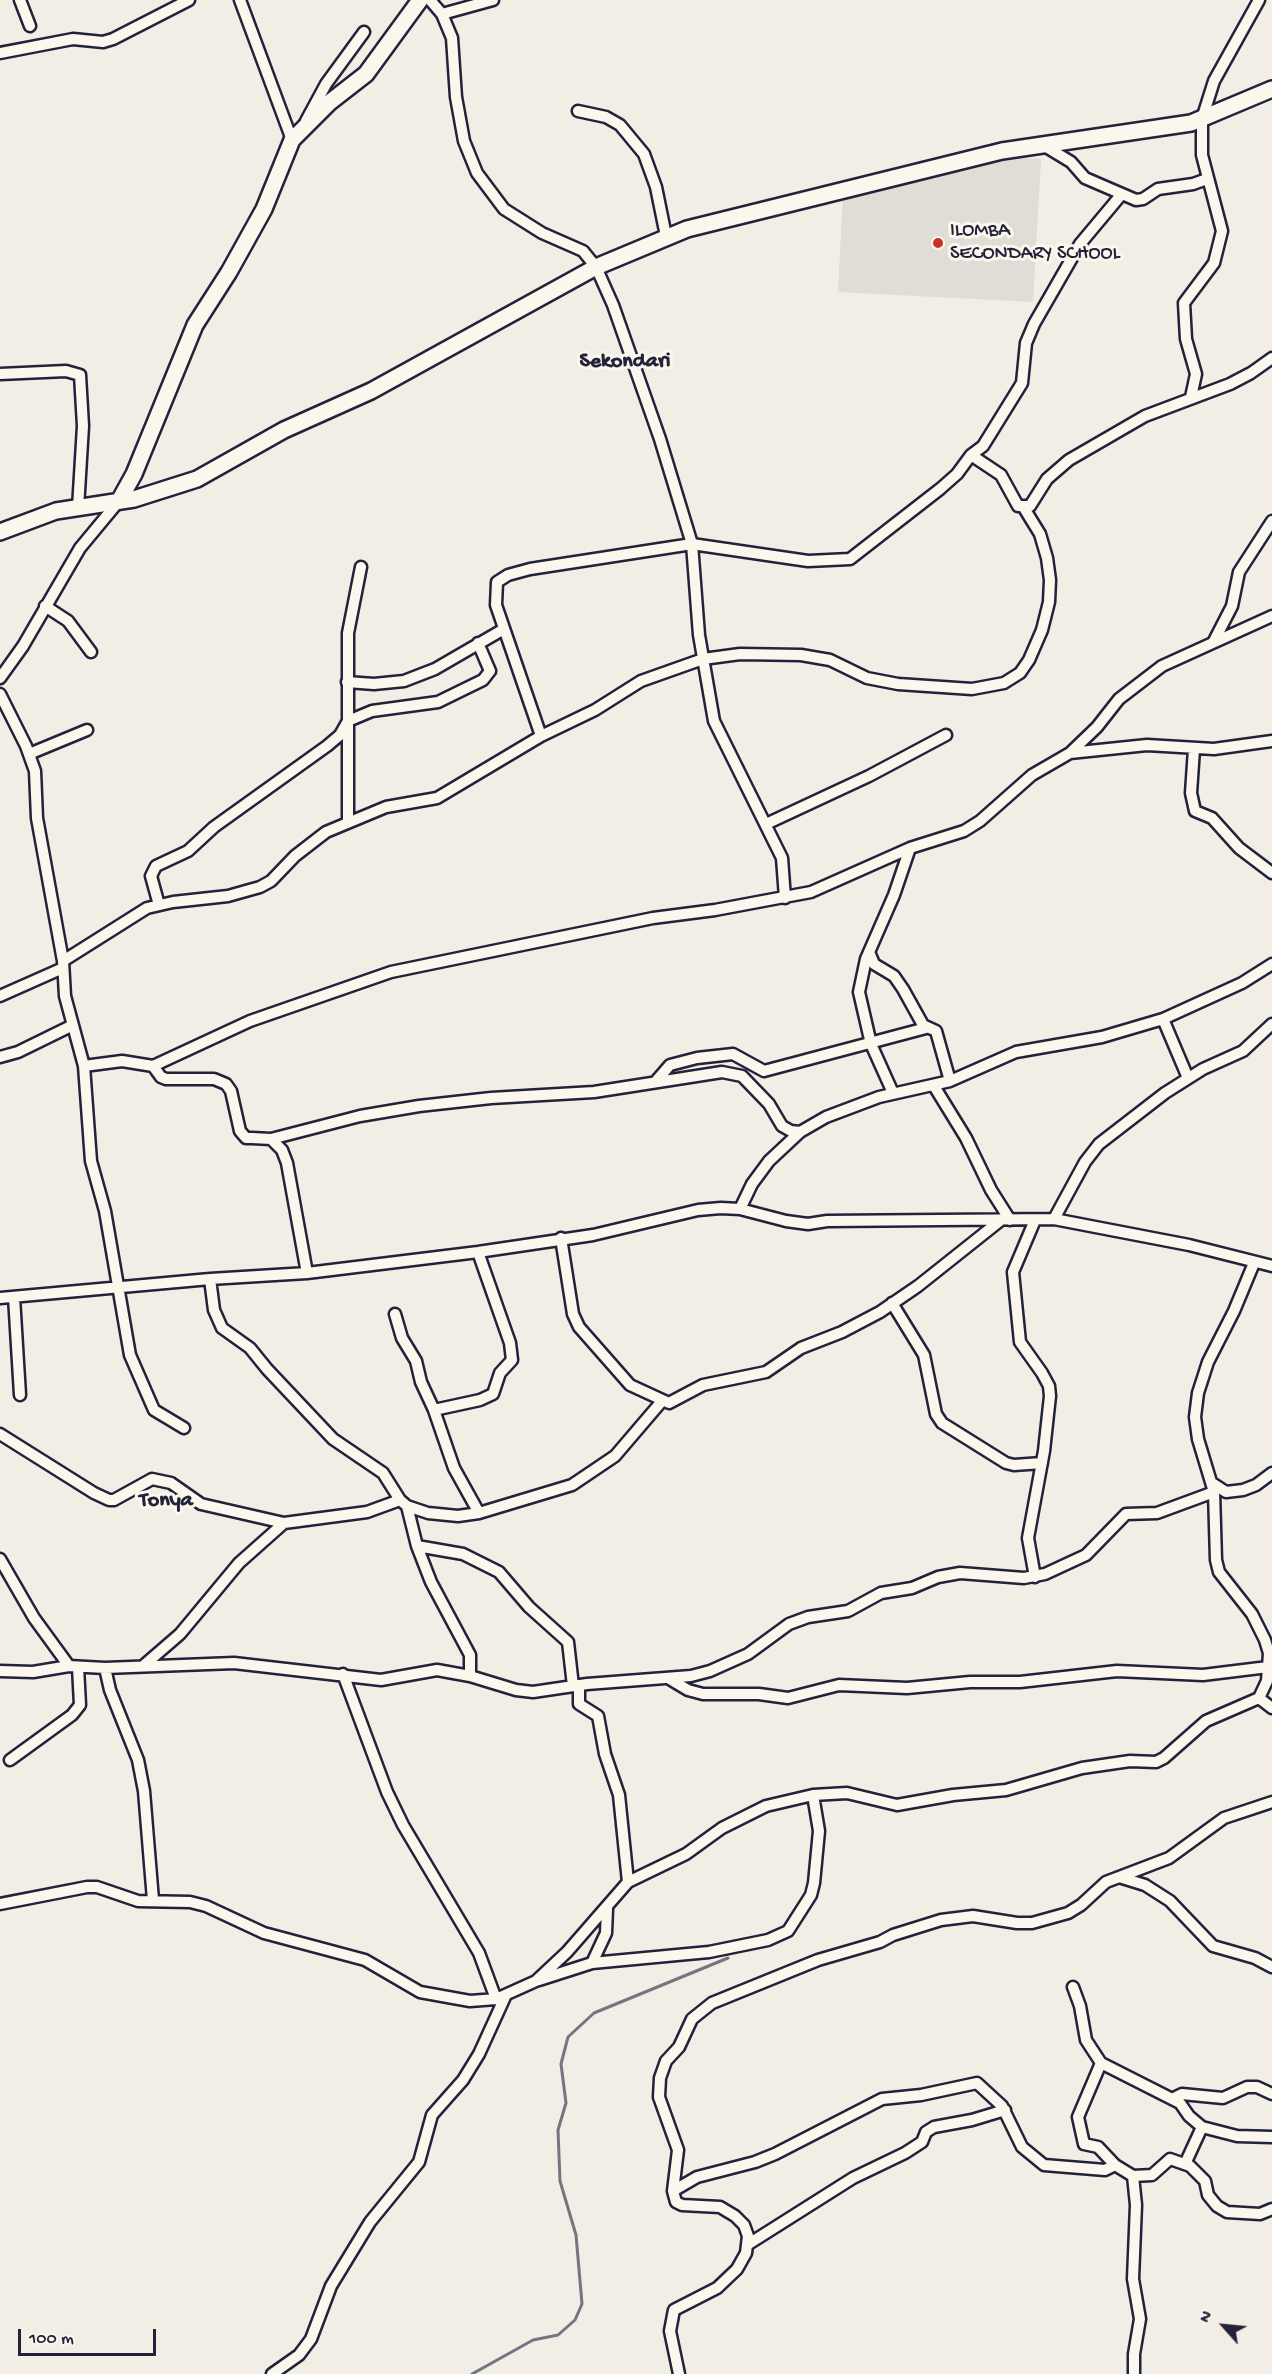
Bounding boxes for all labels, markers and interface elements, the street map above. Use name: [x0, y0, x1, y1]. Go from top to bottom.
place label: ILOMBA SECONDARY SCHOOL: [950, 220, 1120, 267]
marker: ILOMBA SECONDARY SCHOOL: [931, 236, 945, 250]
district label: Sekondari: [580, 350, 670, 376]
district label: Tonya: [139, 1489, 193, 1515]
north arrow: [1194, 2296, 1254, 2356]
text: N: [1197, 2309, 1218, 2327]
scale bar: [21, 2317, 159, 2355]
text: 100 m: [29, 2329, 74, 2350]

